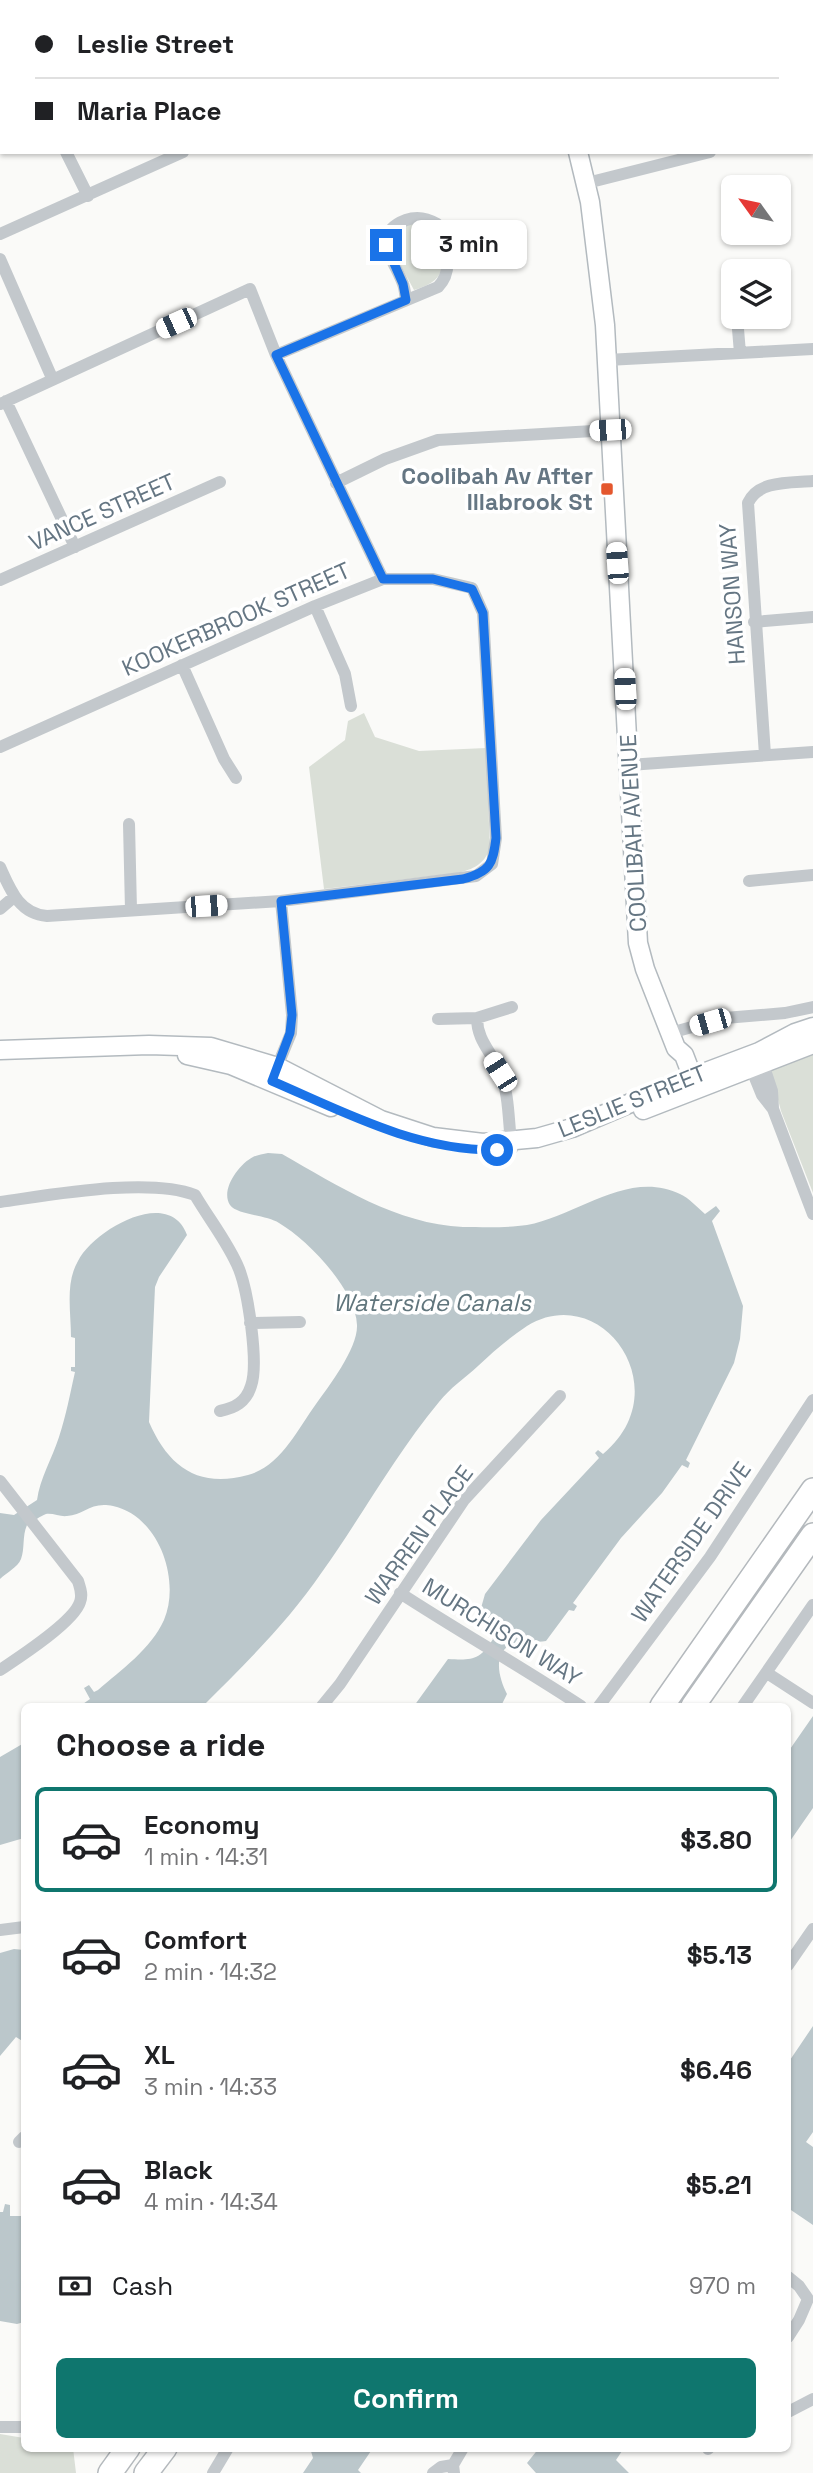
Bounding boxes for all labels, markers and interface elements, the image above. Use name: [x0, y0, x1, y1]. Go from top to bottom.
text: Leslie Street: [77, 27, 234, 61]
text: Maria Place: [77, 94, 221, 128]
north arrow: [721, 175, 791, 245]
map controls: [721, 175, 791, 329]
callout: 3 min: [410, 220, 526, 270]
route end: [370, 229, 402, 261]
text: 3 min: [439, 229, 499, 259]
button: layers: [721, 259, 791, 329]
car: [153, 305, 200, 341]
car: [589, 418, 632, 442]
place label: Coolibah Av After Illabrook St: [401, 461, 593, 517]
street label: VANCE STREET: [24, 466, 180, 558]
marker: Coolibah Av After Illabrook St: [599, 481, 615, 497]
street label: HANSON WAY: [712, 522, 752, 666]
car: [606, 541, 629, 585]
street label: KOOKERBROOK STREET: [117, 555, 355, 683]
car: [614, 667, 637, 711]
street label: COOLIBAH AVENUE: [613, 733, 653, 933]
car: [185, 894, 228, 918]
car: [687, 1006, 734, 1038]
car: [480, 1049, 521, 1095]
street label: LESLIE STREET: [553, 1058, 711, 1144]
route start: [481, 1134, 513, 1166]
water label: Waterside Canals: [333, 1287, 532, 1318]
street label: WATERSIDE DRIVE: [624, 1456, 758, 1628]
street label: WARREN PLACE: [358, 1459, 480, 1611]
street label: MURCHISON WAY: [417, 1571, 587, 1693]
text: Choose a ride: [56, 1725, 266, 1765]
icon: car: [60, 1808, 123, 1871]
text: Economy: [144, 1808, 260, 1842]
text: $3.80: [680, 1823, 752, 1857]
text: 1 min · 14:31: [144, 1842, 268, 1872]
icon: car: [60, 1923, 123, 1986]
text: Comfort: [144, 1923, 247, 1957]
text: $5.13: [687, 1938, 752, 1972]
text: 2 min · 14:32: [144, 1957, 277, 1987]
icon: car: [60, 2038, 123, 2101]
text: XL: [144, 2038, 175, 2072]
text: $6.46: [680, 2053, 752, 2087]
text: 3 min · 14:33: [144, 2072, 277, 2102]
icon: car: [60, 2153, 123, 2216]
text: Black: [144, 2153, 213, 2187]
text: $5.21: [686, 2168, 752, 2202]
text: 4 min · 14:34: [144, 2187, 278, 2217]
icon: cash: [56, 2267, 94, 2305]
text: Cash: [112, 2269, 173, 2303]
text: 970 m: [689, 2271, 756, 2301]
button: Confirm: [56, 2358, 756, 2438]

